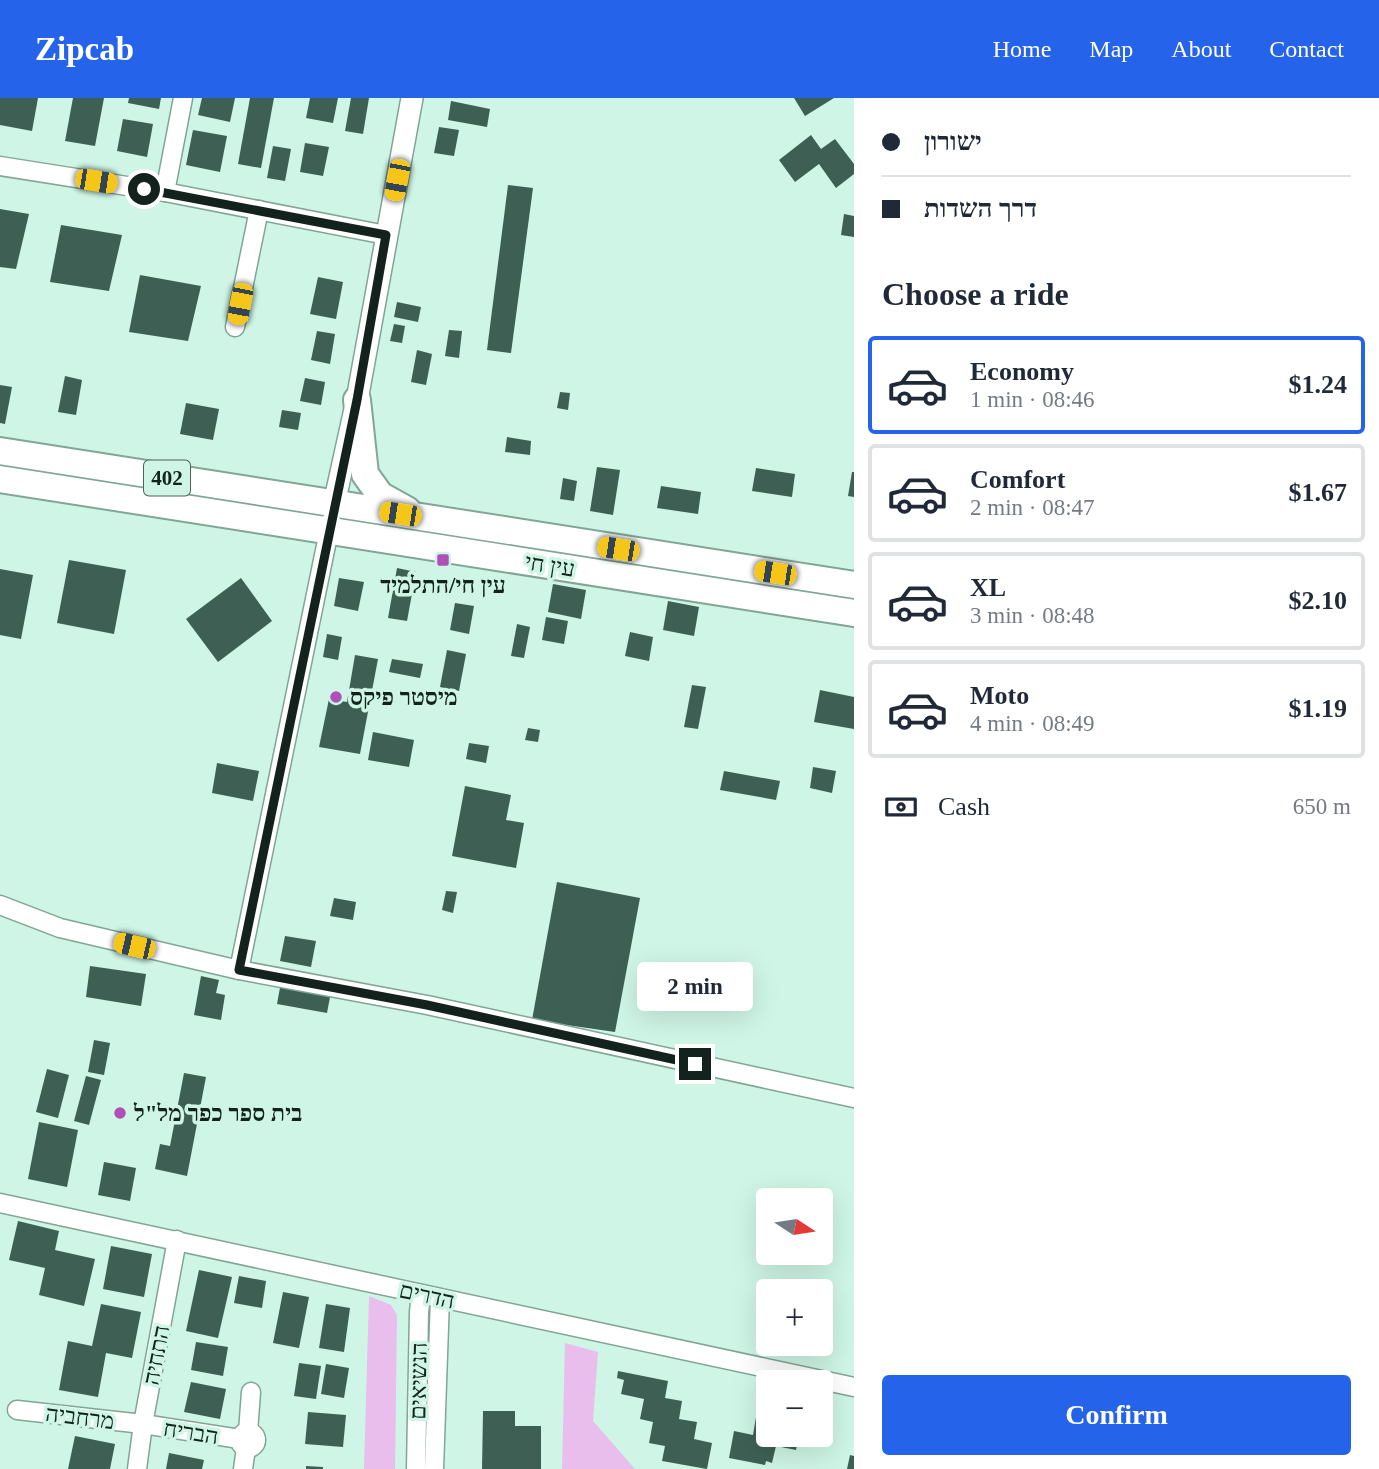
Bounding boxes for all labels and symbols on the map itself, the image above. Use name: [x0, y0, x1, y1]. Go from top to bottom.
car: [383, 157, 412, 203]
car: [74, 167, 119, 195]
route start: [128, 173, 160, 205]
car: [226, 281, 255, 327]
road number: 402: [144, 460, 190, 496]
car: [378, 500, 423, 528]
car: [596, 535, 641, 563]
street label: עין חי: [523, 549, 577, 582]
marker: עין חי/התלמיד: [435, 552, 451, 568]
car: [753, 559, 798, 587]
place label: עין חי/התלמיד: [380, 573, 506, 598]
place label: מיסטר פיקס: [350, 685, 458, 710]
marker: מיסטר פיקס: [328, 689, 344, 705]
car: [112, 931, 157, 961]
callout: 2 min: [637, 962, 753, 1012]
route end: [679, 1048, 711, 1080]
place label: בית ספר כפר מל"ל: [133, 1101, 302, 1126]
marker: בית ספר כפר מל"ל: [112, 1105, 128, 1121]
north arrow: [756, 1188, 833, 1265]
street label: הדרים: [397, 1277, 457, 1314]
street label: התחיה: [138, 1323, 174, 1387]
street label: הנשיאים: [405, 1342, 432, 1420]
street label: מרחביה: [44, 1401, 116, 1434]
street label: הבריח: [162, 1416, 220, 1449]

